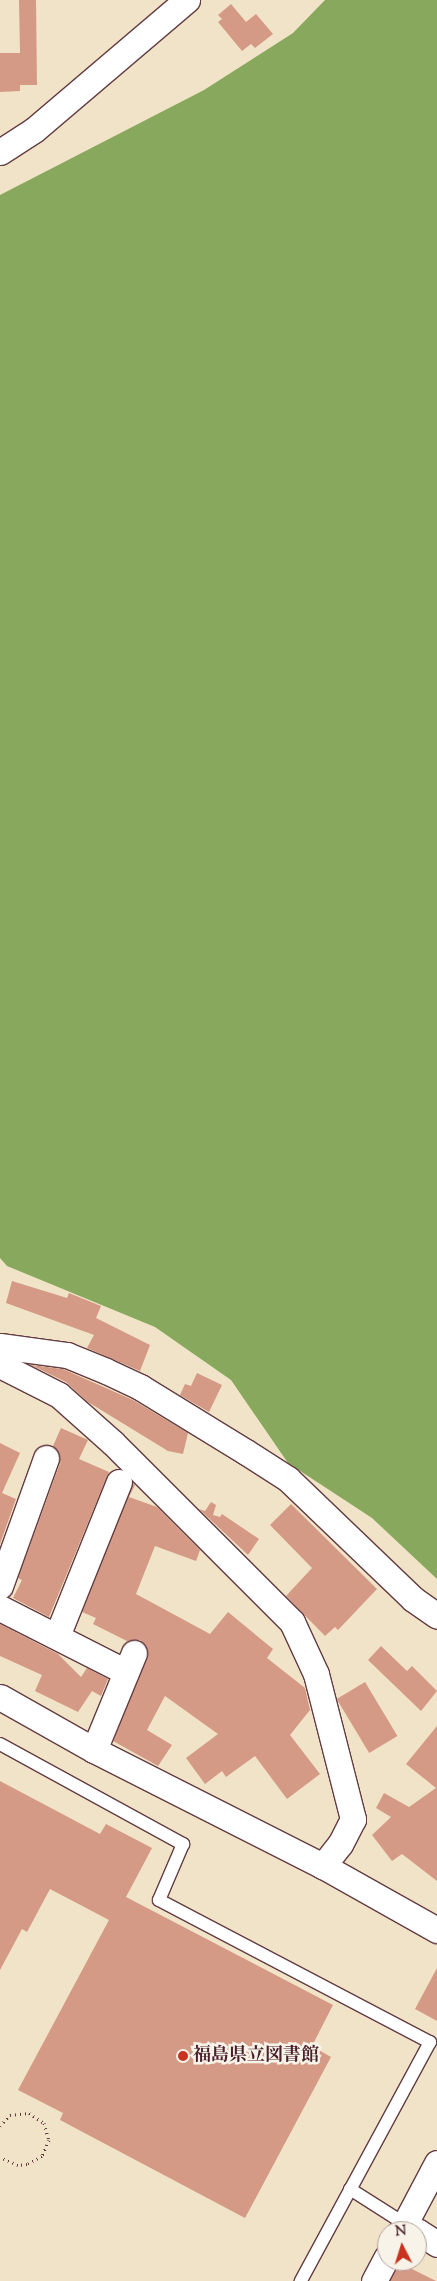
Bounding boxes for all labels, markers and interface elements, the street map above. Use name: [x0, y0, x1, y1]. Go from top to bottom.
place label: 福島県立図書館: [193, 2045, 319, 2067]
marker: 福島県立図書館: [177, 2050, 189, 2062]
north arrow: [377, 2221, 427, 2271]
text: N: [394, 2222, 407, 2243]

